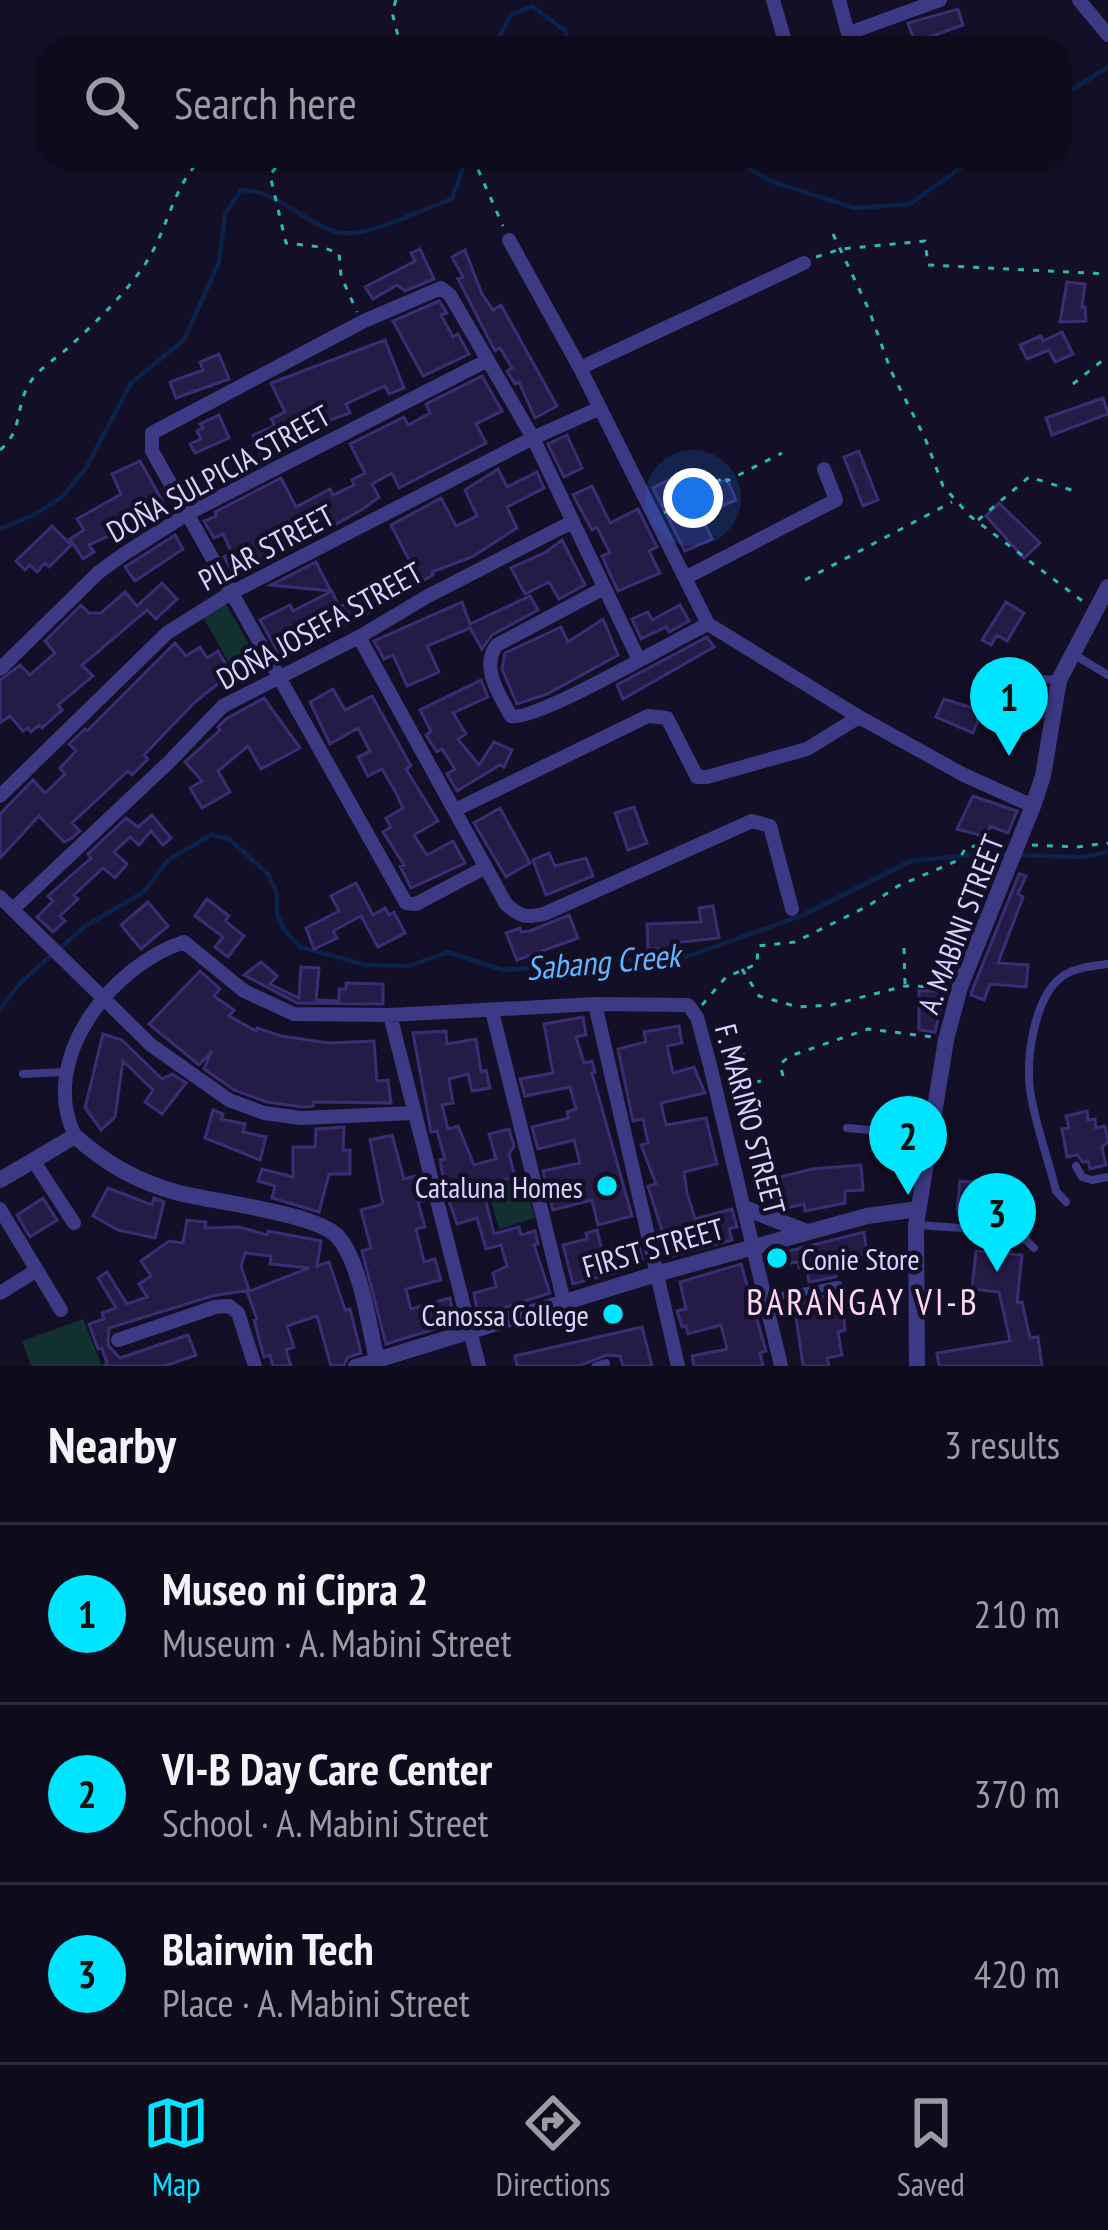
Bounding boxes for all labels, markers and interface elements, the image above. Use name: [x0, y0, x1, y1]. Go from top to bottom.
search box: [36, 36, 1072, 168]
icon: search: [78, 69, 144, 135]
text: Search here: [174, 73, 357, 131]
street label: DOÑA SULPICIA STREET: [99, 395, 337, 551]
your location: [663, 468, 723, 528]
street label: PILAR STREET: [192, 495, 340, 599]
street label: DOÑA JOSEFA STREET: [209, 552, 429, 698]
pin: 1: [970, 657, 1048, 756]
street label: A. MABINI STREET: [908, 829, 1012, 1019]
water label: Sabang Creek: [524, 933, 686, 989]
street label: F. MARIÑO STREET: [707, 1019, 795, 1219]
pin: 2: [869, 1096, 947, 1195]
place label: Cataluna Homes: [415, 1167, 583, 1206]
marker: Cataluna Homes: [594, 1173, 620, 1199]
pin: 3: [958, 1173, 1036, 1272]
street label: FIRST STREET: [578, 1208, 728, 1286]
place label: Conie Store: [801, 1239, 920, 1278]
marker: Conie Store: [764, 1245, 790, 1271]
district label: BARANGAY VI-B: [746, 1278, 980, 1325]
place label: Canossa College: [422, 1295, 589, 1334]
marker: Canossa College: [600, 1301, 626, 1327]
text: Nearby: [48, 1411, 176, 1477]
text: 3 results: [944, 1419, 1060, 1470]
text: Museo ni Cipra 2: [162, 1559, 429, 1617]
text: 1: [78, 1588, 96, 1639]
text: 210 m: [974, 1588, 1060, 1639]
text: Museum · A. Mabini Street: [162, 1617, 511, 1668]
text: VI-B Day Care Center: [162, 1739, 492, 1797]
text: 2: [78, 1768, 96, 1819]
text: 370 m: [974, 1768, 1060, 1819]
text: School · A. Mabini Street: [162, 1797, 489, 1848]
text: Blairwin Tech: [162, 1919, 374, 1977]
text: 3: [78, 1948, 96, 1999]
text: 420 m: [974, 1948, 1060, 1999]
text: Place · A. Mabini Street: [162, 1977, 470, 2028]
tab: Map: [143, 2090, 209, 2205]
tab: Directions: [496, 2090, 610, 2205]
tab: Saved: [897, 2090, 965, 2205]

